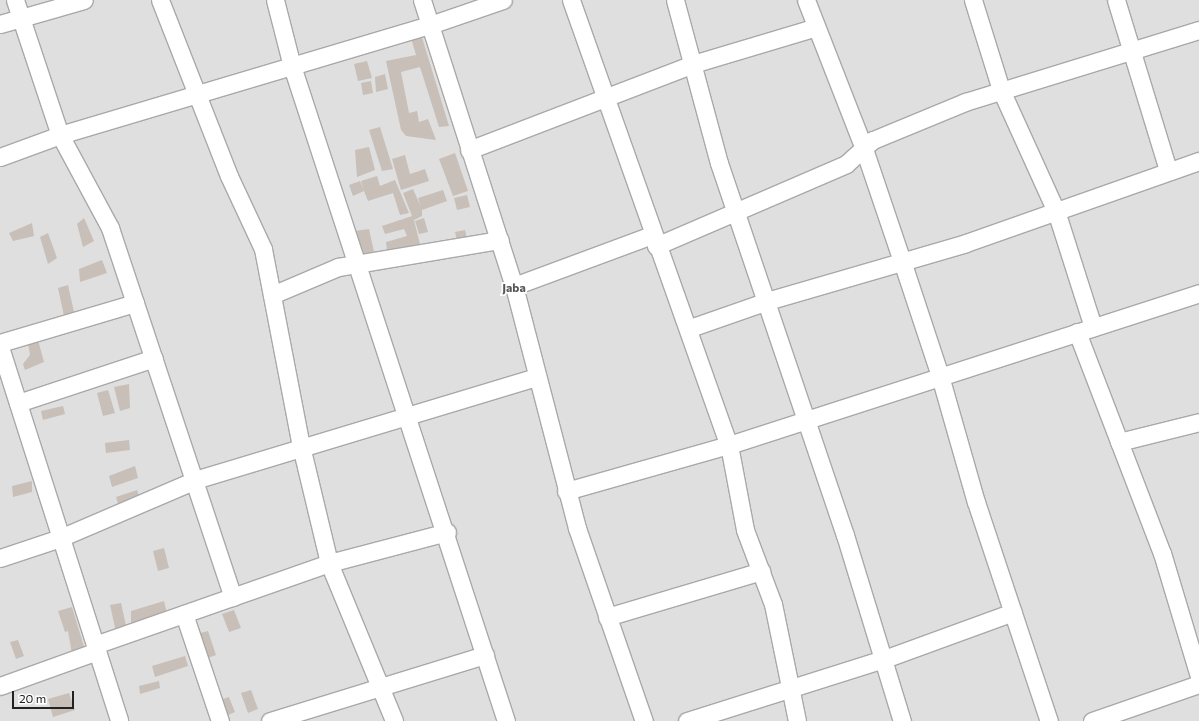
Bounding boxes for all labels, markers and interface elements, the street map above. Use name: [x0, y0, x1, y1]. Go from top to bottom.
district label: Jaba: [502, 281, 526, 295]
scale bar: [14, 683, 76, 709]
text: 20 m: [19, 691, 46, 705]

